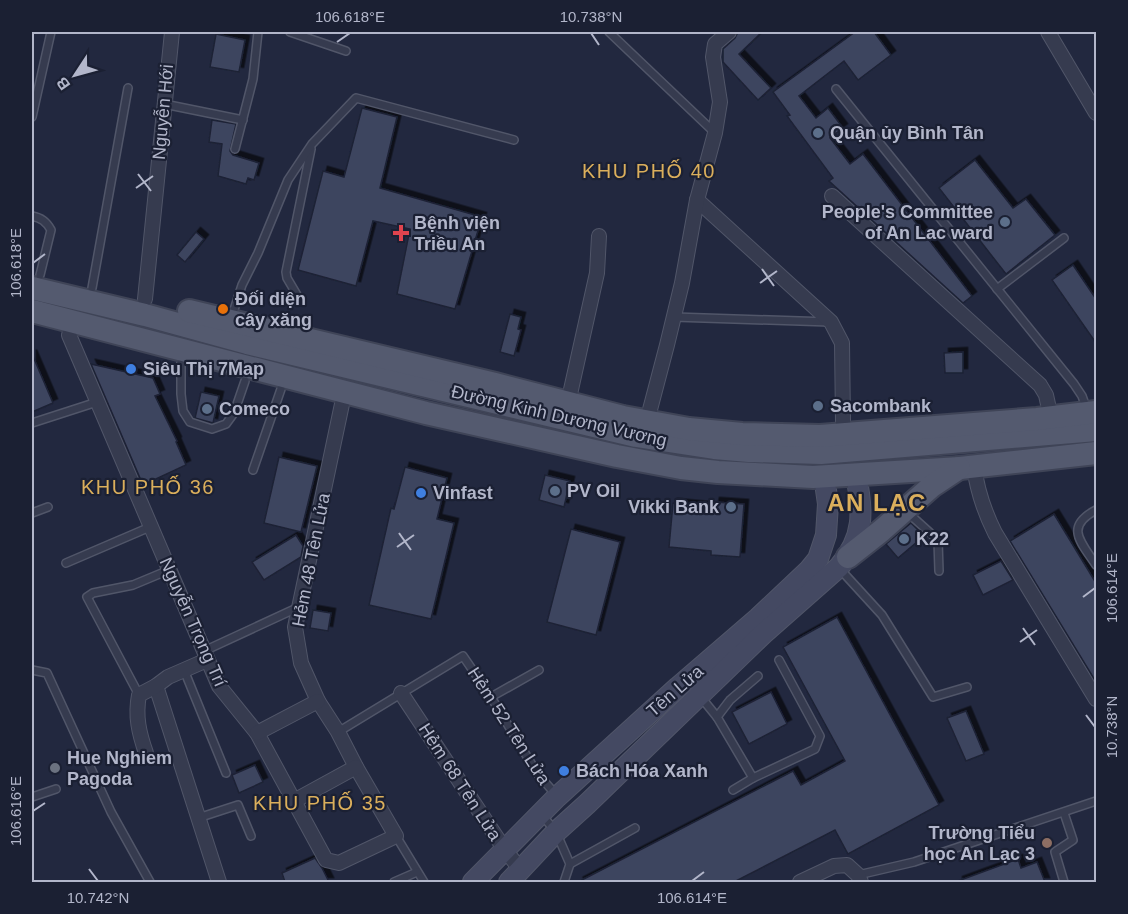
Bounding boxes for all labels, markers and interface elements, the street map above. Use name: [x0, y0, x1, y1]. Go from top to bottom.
text: 106.618°E: [315, 8, 385, 25]
text: 10.738°N: [560, 8, 622, 25]
north arrow: [45, 45, 105, 105]
street label: Nguyễn Hới: [148, 63, 177, 161]
text: B: [53, 74, 74, 93]
place label: Quận ủy Bình Tân: [830, 123, 984, 143]
marker: Quận ủy Bình Tân: [811, 126, 825, 140]
district label: KHU PHỐ 40: [582, 159, 716, 182]
place label: People's Committee of An Lac ward: [822, 202, 993, 243]
place label: Bệnh viện Triều An: [414, 213, 500, 254]
marker: People's Committee of An Lac ward: [998, 215, 1012, 229]
marker: Bệnh viện Triều An: [392, 224, 410, 242]
text: 106.618°E: [7, 228, 24, 298]
place label: Đối diện cây xăng: [235, 289, 312, 330]
marker: Đối diện cây xăng: [216, 302, 230, 316]
place label: Siêu Thị 7Map: [143, 359, 264, 379]
marker: Siêu Thị 7Map: [124, 362, 138, 376]
street label: Đường Kinh Dương Vương: [449, 381, 669, 451]
place label: Sacombank: [830, 396, 932, 416]
place label: Comeco: [219, 399, 290, 419]
marker: Sacombank: [811, 399, 825, 413]
marker: Comeco: [200, 402, 214, 416]
district label: KHU PHỐ 36: [81, 475, 215, 498]
place label: PV Oil: [567, 481, 620, 501]
place label: Vinfast: [433, 483, 493, 503]
marker: PV Oil: [548, 484, 562, 498]
marker: Vinfast: [414, 486, 428, 500]
district label: AN LẠC: [827, 489, 927, 516]
street label: Hẻm 48 Tên Lửa: [288, 490, 334, 629]
place label: Vikki Bank: [628, 497, 720, 517]
marker: Vikki Bank: [724, 500, 738, 514]
place label: K22: [916, 529, 949, 549]
marker: K22: [897, 532, 911, 546]
text: 106.614°E: [1103, 553, 1120, 623]
street label: Nguyễn Trọng Trí: [156, 554, 231, 690]
street label: Tên Lửa: [643, 660, 708, 721]
street label: Hẻm 52 Tên Lửa: [464, 664, 555, 789]
text: 10.738°N: [1103, 696, 1120, 758]
street label: Hẻm 68 Tên Lửa: [415, 720, 506, 845]
place label: Hue Nghiem Pagoda: [67, 748, 172, 789]
marker: Hue Nghiem Pagoda: [48, 761, 62, 775]
place label: Bách Hóa Xanh: [576, 761, 708, 781]
marker: Bách Hóa Xanh: [557, 764, 571, 778]
text: 106.616°E: [7, 776, 24, 846]
district label: KHU PHỐ 35: [253, 791, 387, 814]
place label: Trường Tiểu học An Lạc 3: [924, 823, 1035, 864]
marker: Trường Tiểu học An Lạc 3: [1040, 836, 1054, 850]
text: 10.742°N: [67, 889, 129, 906]
text: 106.614°E: [657, 889, 727, 906]

